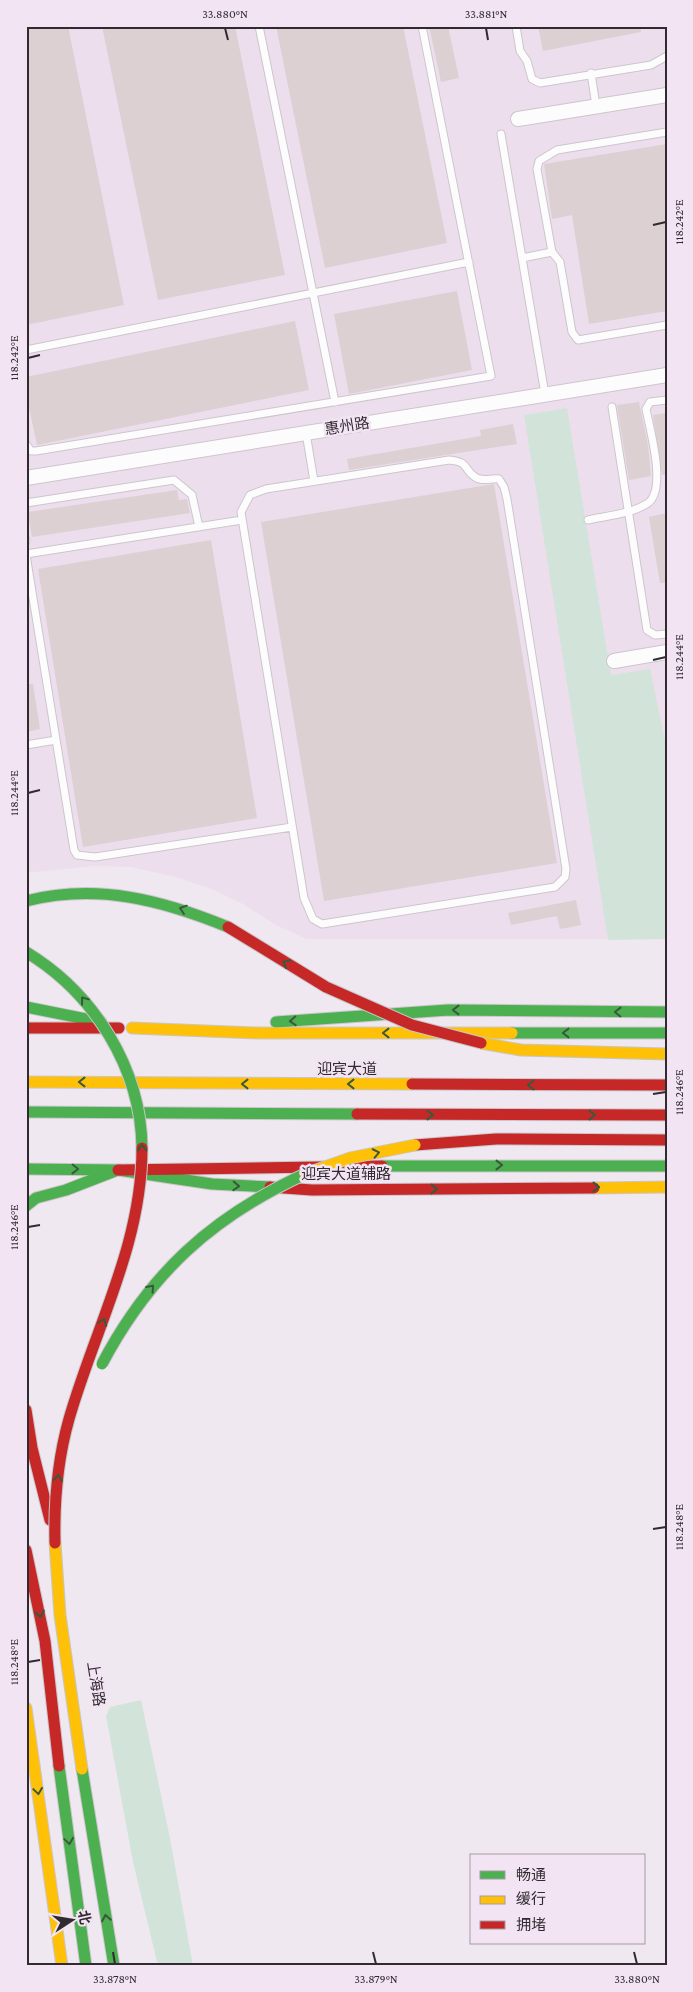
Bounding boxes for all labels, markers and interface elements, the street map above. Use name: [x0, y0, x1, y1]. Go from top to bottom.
text: 33.880°N: [202, 7, 248, 21]
text: 33.881°N: [465, 7, 507, 21]
text: 118.242°E: [672, 199, 686, 245]
text: 118.242°E: [7, 335, 21, 381]
street label: 惠州路: [323, 414, 370, 437]
text: 118.244°E: [672, 634, 686, 680]
text: 118.244°E: [7, 770, 21, 816]
one-way arrow: [179, 905, 187, 915]
one-way arrow: [282, 959, 291, 969]
one-way arrow: [82, 997, 90, 1006]
one-way arrow: [451, 1005, 459, 1015]
one-way arrow: [614, 1007, 622, 1017]
one-way arrow: [289, 1016, 297, 1027]
one-way arrow: [381, 1028, 389, 1038]
one-way arrow: [561, 1028, 569, 1038]
street label: 迎宾大道: [317, 1061, 377, 1077]
text: 118.246°E: [672, 1069, 686, 1115]
one-way arrow: [78, 1077, 86, 1087]
one-way arrow: [240, 1079, 248, 1089]
one-way arrow: [346, 1079, 354, 1089]
one-way arrow: [526, 1080, 534, 1090]
one-way arrow: [426, 1110, 434, 1120]
one-way arrow: [588, 1110, 596, 1120]
one-way arrow: [136, 1144, 147, 1152]
one-way arrow: [372, 1148, 381, 1159]
one-way arrow: [496, 1160, 503, 1170]
one-way arrow: [71, 1164, 79, 1175]
street label: 迎宾大道辅路: [301, 1166, 391, 1182]
one-way arrow: [233, 1180, 241, 1191]
one-way arrow: [592, 1182, 600, 1192]
one-way arrow: [430, 1184, 438, 1194]
text: 118.246°E: [7, 1204, 21, 1250]
one-way arrow: [146, 1284, 155, 1293]
one-way arrow: [97, 1318, 107, 1327]
one-way arrow: [52, 1473, 63, 1481]
text: 118.248°E: [672, 1504, 686, 1550]
one-way arrow: [34, 1610, 44, 1619]
text: 118.248°E: [7, 1639, 21, 1685]
street label: 上海路: [85, 1661, 107, 1707]
one-way arrow: [32, 1786, 42, 1795]
one-way arrow: [63, 1838, 74, 1846]
legend: [470, 1854, 646, 1944]
text: 畅通: [516, 1867, 546, 1883]
text: 缓行: [516, 1891, 546, 1907]
north arrow: [48, 1894, 98, 1944]
text: 北: [75, 1909, 94, 1926]
one-way arrow: [102, 1913, 112, 1922]
text: 拥堵: [516, 1917, 546, 1933]
text: 33.878°N: [93, 1972, 137, 1986]
text: 33.879°N: [354, 1972, 398, 1986]
text: 33.880°N: [614, 1972, 660, 1986]

